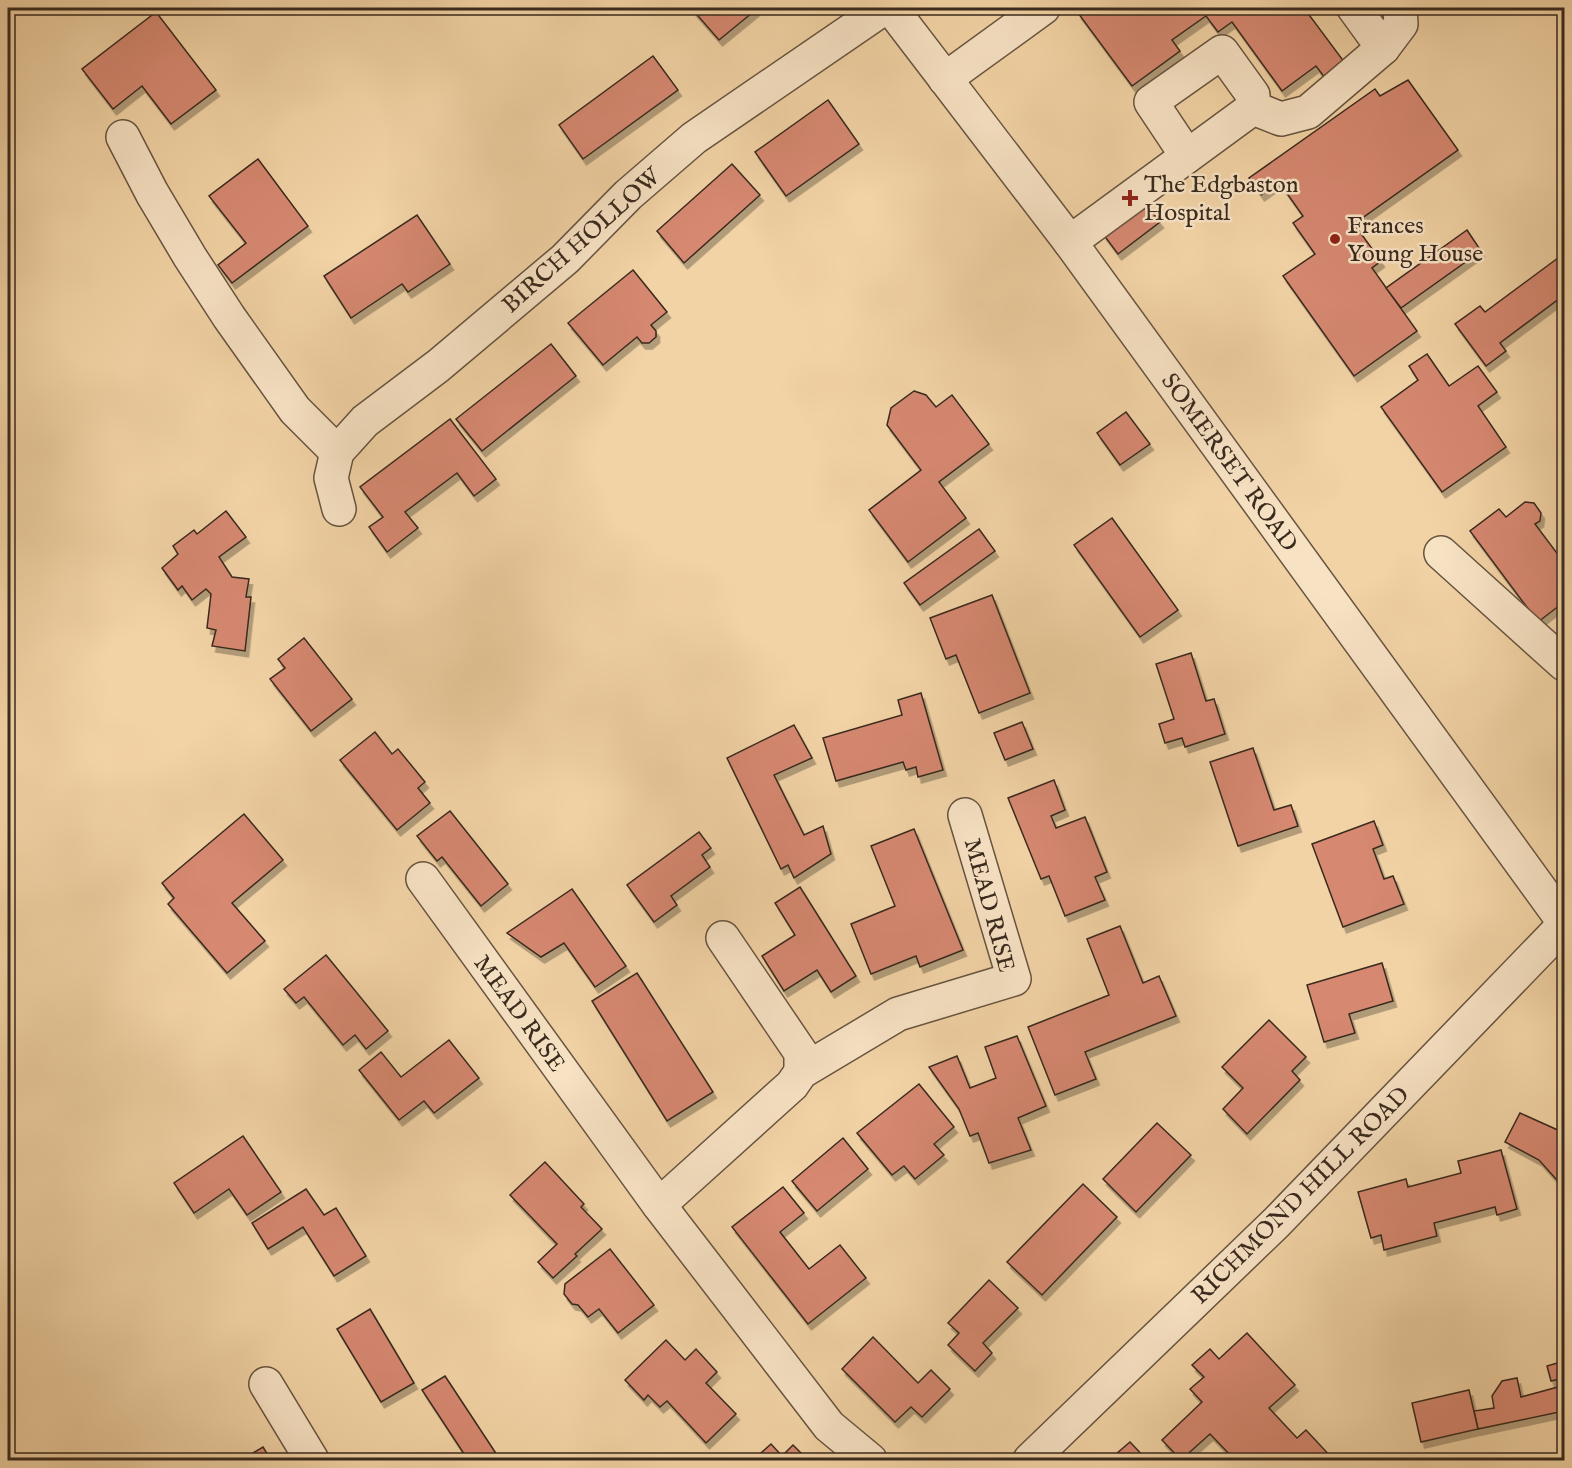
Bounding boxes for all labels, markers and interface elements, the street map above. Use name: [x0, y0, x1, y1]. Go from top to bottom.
street label: BIRCH HOLLOW: [496, 161, 669, 321]
place label: The Edgbaston Hospital: [1144, 170, 1299, 229]
marker: The Edgbaston Hospital: [1121, 189, 1139, 207]
place label: Frances Young House: [1347, 211, 1483, 270]
marker: Frances Young House: [1328, 232, 1342, 246]
street label: SOMERSET ROAD: [1153, 367, 1304, 558]
street label: MEAD RISE: [956, 835, 1021, 976]
street label: MEAD RISE: [466, 949, 572, 1079]
street label: RICHMOND HILL ROAD: [1185, 1080, 1417, 1312]

